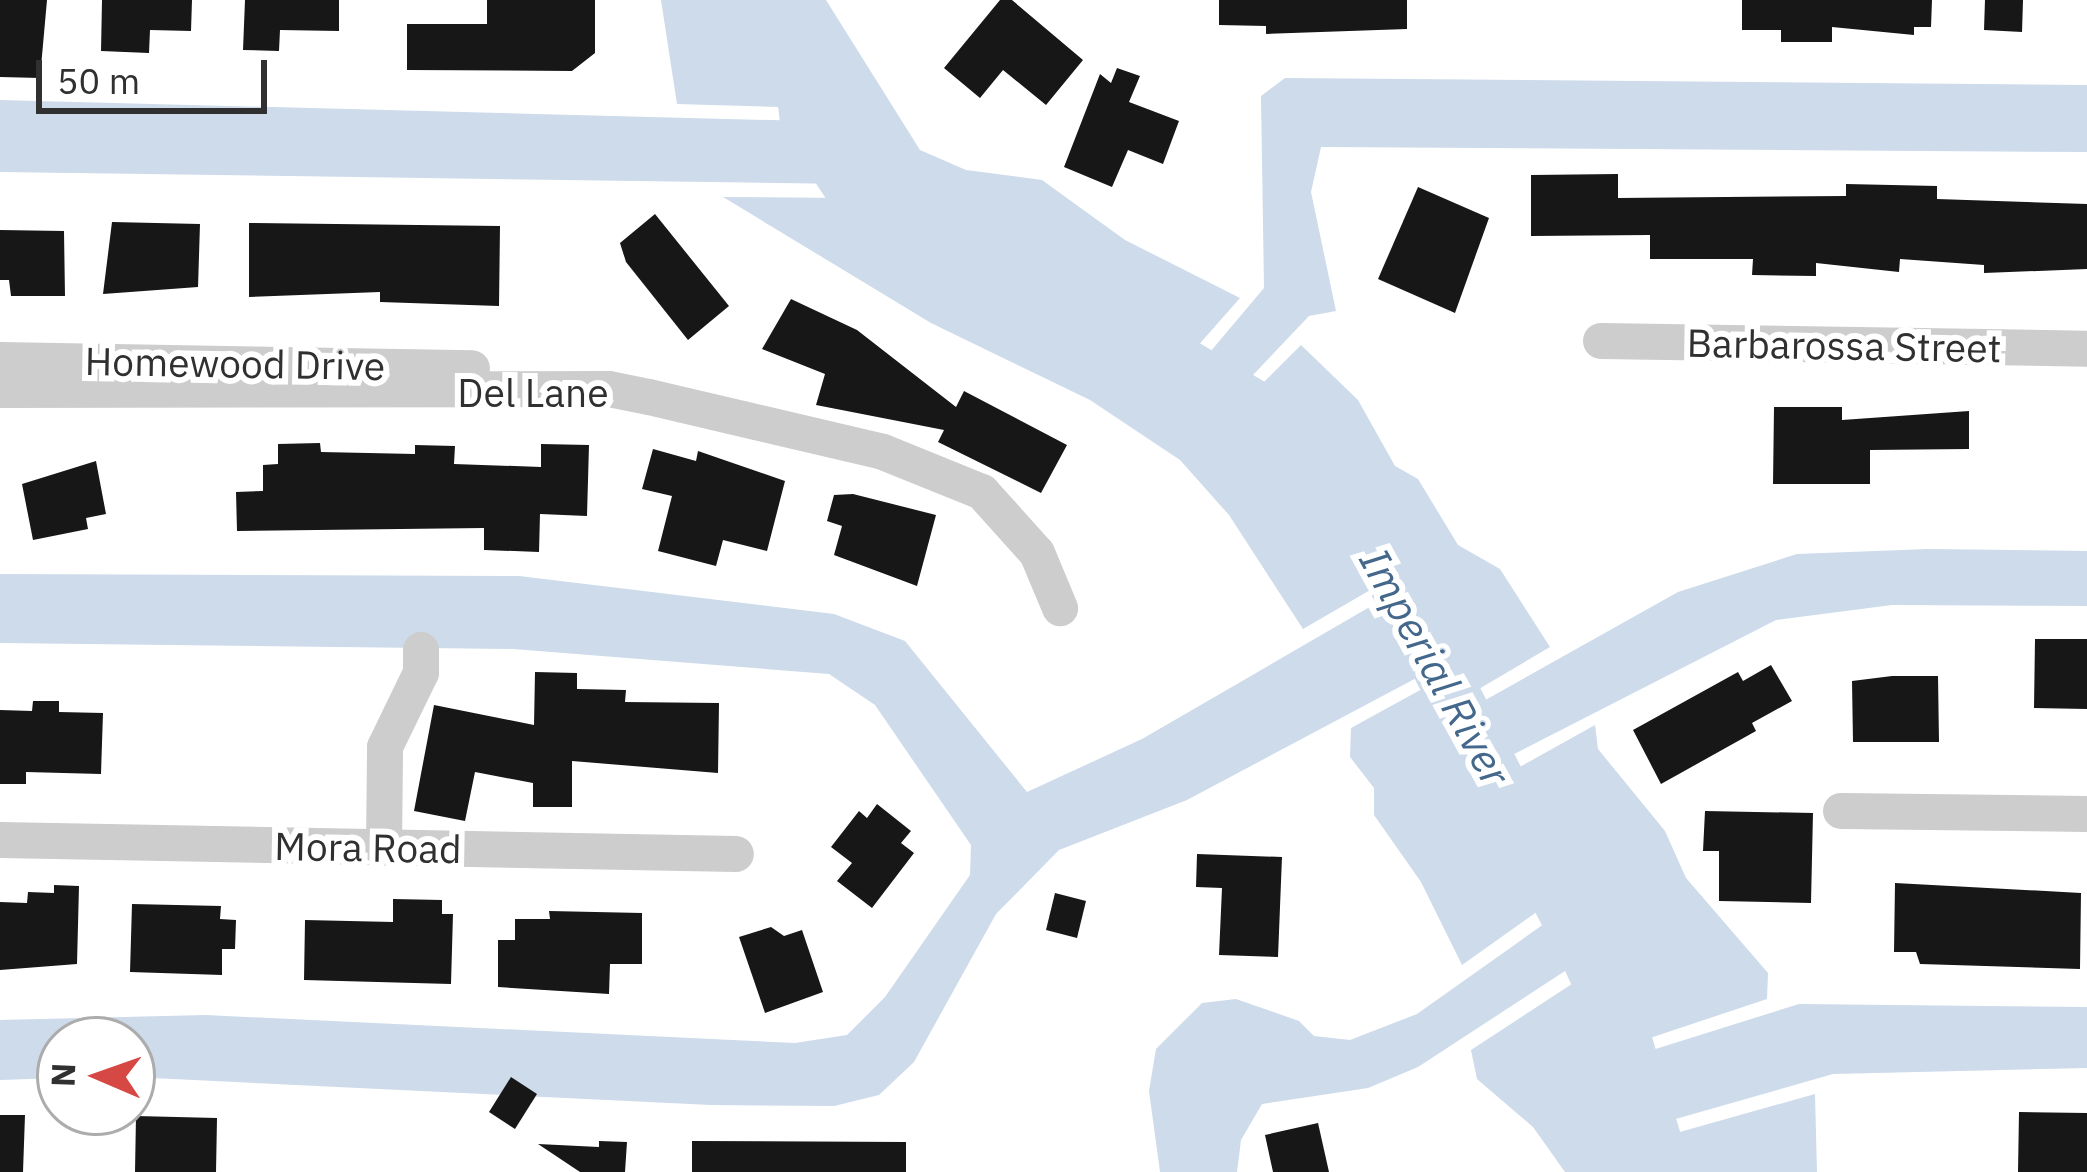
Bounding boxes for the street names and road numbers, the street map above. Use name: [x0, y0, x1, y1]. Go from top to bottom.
street label: Barbarossa Street: [1686, 320, 2002, 372]
street label: Homewood Drive: [84, 338, 386, 390]
street label: Del Lane: [457, 370, 609, 416]
street label: Mora Road: [274, 823, 462, 873]

